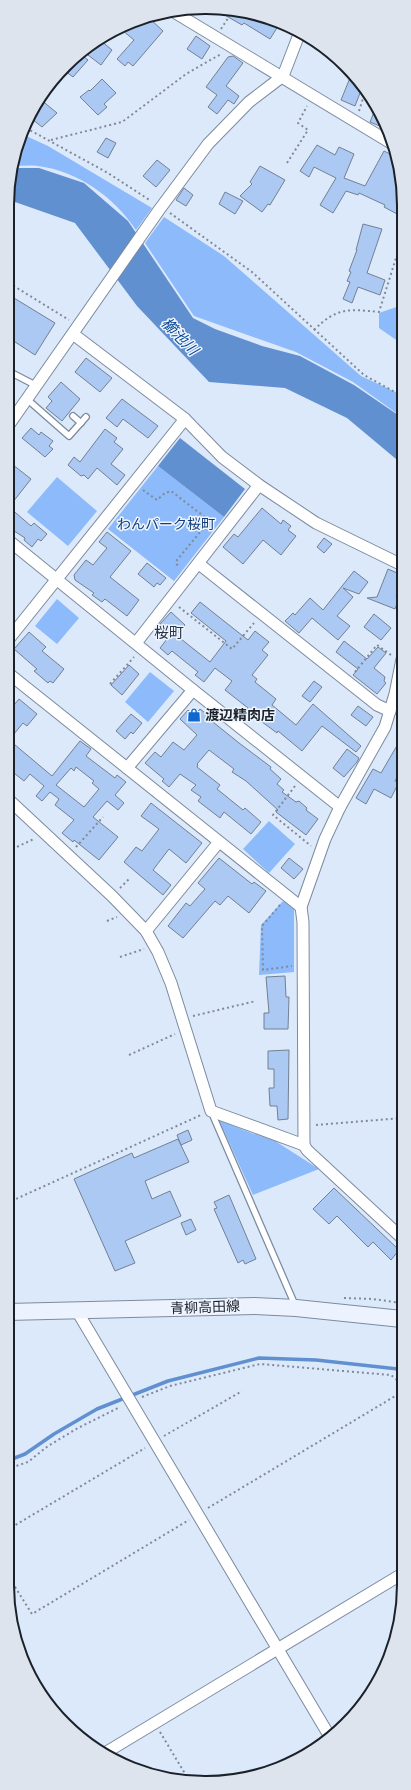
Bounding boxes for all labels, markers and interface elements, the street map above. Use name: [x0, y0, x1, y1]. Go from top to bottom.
water label: 櫛池川: [158, 314, 203, 360]
park label: わんパーク桜町: [117, 516, 215, 532]
district label: 桜町: [154, 624, 184, 641]
shop icon: 渡辺精肉店: [186, 707, 202, 723]
place label: 渡辺精肉店: [205, 707, 275, 723]
street label: 青柳高田線: [170, 1298, 240, 1316]

